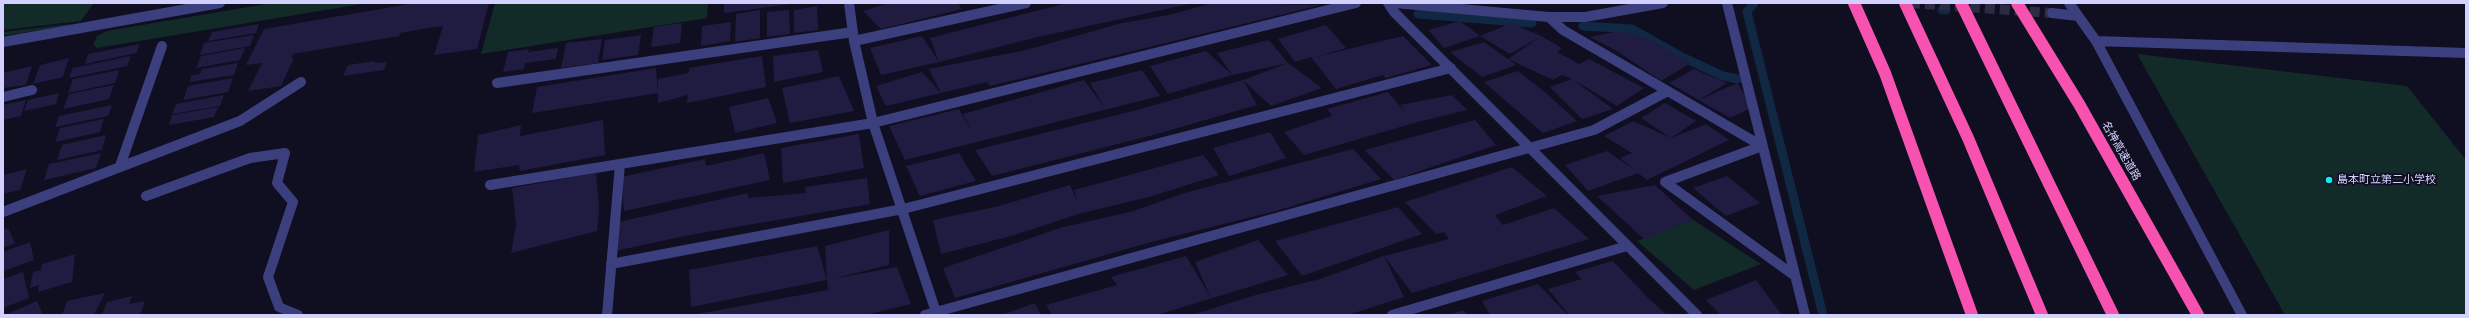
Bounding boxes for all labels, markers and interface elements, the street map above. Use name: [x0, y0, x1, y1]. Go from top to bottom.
street label: 名神高速道路: [2099, 119, 2143, 183]
place label: 島本町立第二小学校: [2337, 173, 2436, 187]
marker: 島本町立第二小学校: [2324, 175, 2334, 185]

